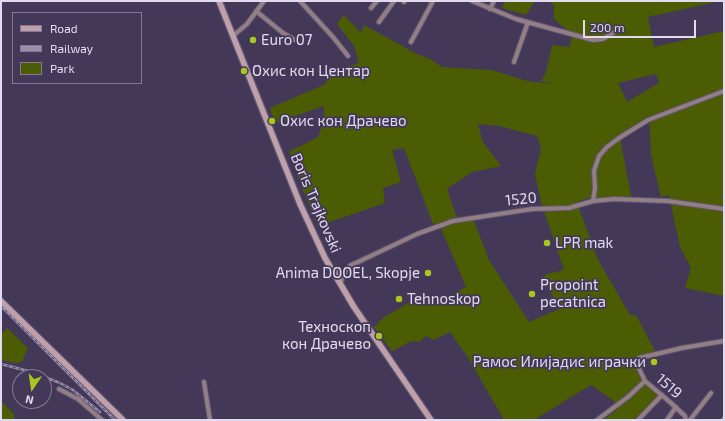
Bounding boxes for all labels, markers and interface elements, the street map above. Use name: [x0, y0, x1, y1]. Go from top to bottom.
legend: [12, 12, 142, 84]
scale bar: [585, 12, 698, 38]
text: 200 m: [590, 20, 624, 34]
text: Road: [50, 21, 78, 35]
place label: Euro 07: [261, 31, 312, 49]
marker: Euro 07: [248, 35, 258, 45]
text: Railway: [50, 41, 93, 55]
text: Park: [50, 61, 75, 75]
place label: Охис кон Центар: [252, 62, 370, 80]
marker: Охис кон Центар: [239, 66, 249, 76]
place label: Охис кон Драчево: [280, 112, 406, 130]
marker: Охис кон Драчево: [267, 116, 277, 126]
street label: Boris Trajkovski: [287, 150, 345, 256]
street label: 1520: [504, 188, 538, 210]
place label: LPR mak: [555, 234, 613, 252]
marker: LPR mak: [542, 238, 552, 248]
place label: Anima DOOEL, Skopje: [276, 264, 420, 282]
marker: Anima DOOEL, Skopje: [423, 268, 433, 278]
place label: Propoint pecatnica: [540, 276, 606, 311]
marker: Propoint pecatnica: [527, 289, 537, 299]
place label: Tehnoskop: [407, 290, 480, 308]
marker: Tehnoskop: [394, 294, 404, 304]
place label: Техноскоп кон Драчево: [282, 318, 371, 353]
marker: Техноскоп кон Драчево: [374, 331, 384, 341]
place label: Рамос Илијадис играчки: [473, 353, 646, 371]
marker: Рамос Илијадис играчки: [649, 357, 659, 367]
north arrow: [12, 369, 52, 409]
street label: 1519: [652, 370, 686, 402]
text: N: [24, 393, 35, 407]

